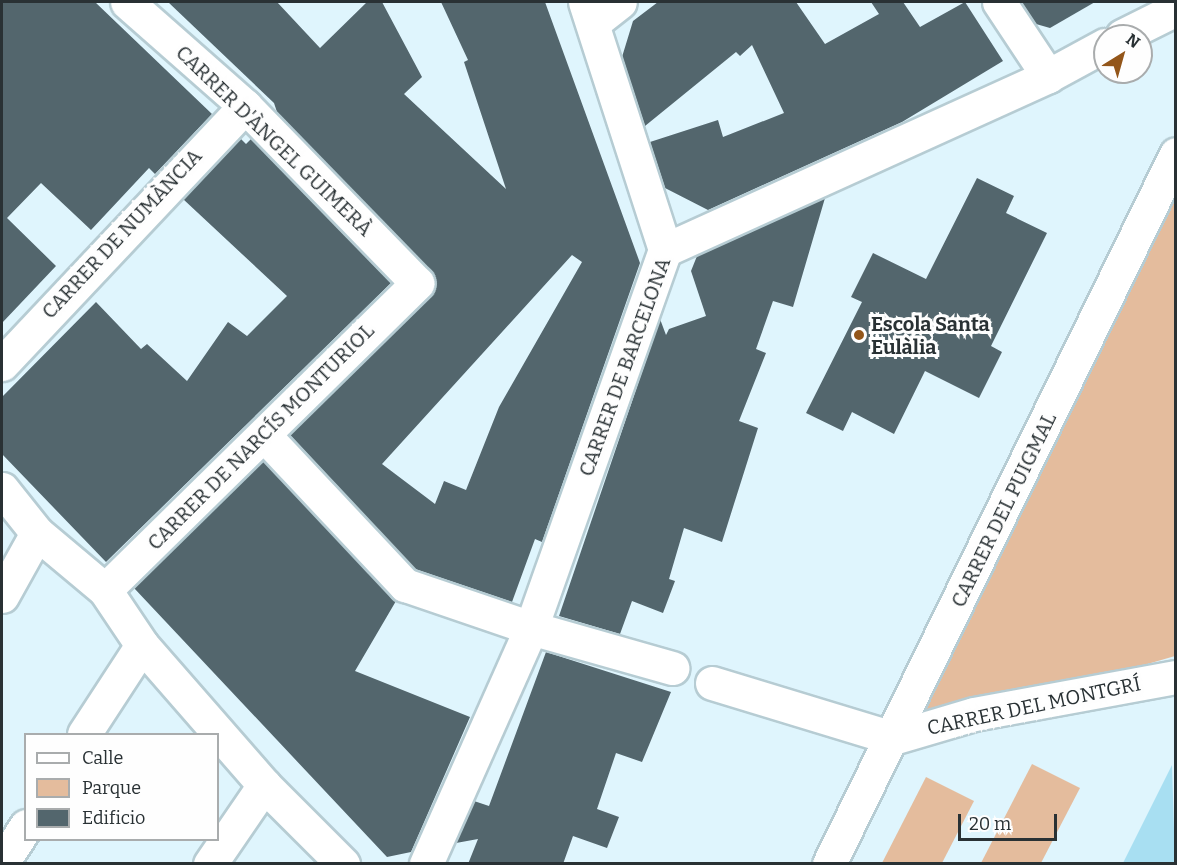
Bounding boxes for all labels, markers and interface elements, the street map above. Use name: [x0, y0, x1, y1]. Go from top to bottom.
north arrow: [1093, 24, 1153, 84]
text: N: [1122, 30, 1144, 52]
street label: CARRER D'ÀNGEL GUIMERÀ: [171, 41, 377, 241]
street label: CARRER DE NUMÀNCIA: [37, 144, 207, 324]
street label: CARRER DE BARCELONA: [574, 254, 676, 480]
place label: Escola Santa Eulàlia: [871, 312, 990, 359]
street label: CARRER DE NARCÍS MONTURIOL: [143, 319, 379, 555]
marker: Escola Santa Eulàlia: [852, 328, 866, 342]
street label: CARRER DEL PUIGMAL: [946, 409, 1062, 611]
street label: CARRER DEL MONTGRÍ: [925, 672, 1143, 740]
legend: [24, 733, 219, 841]
text: Calle: [82, 747, 123, 769]
text: Parque: [82, 777, 141, 799]
scale bar: [961, 802, 1060, 840]
text: Edificio: [82, 807, 145, 829]
text: 20 m: [969, 813, 1011, 835]

